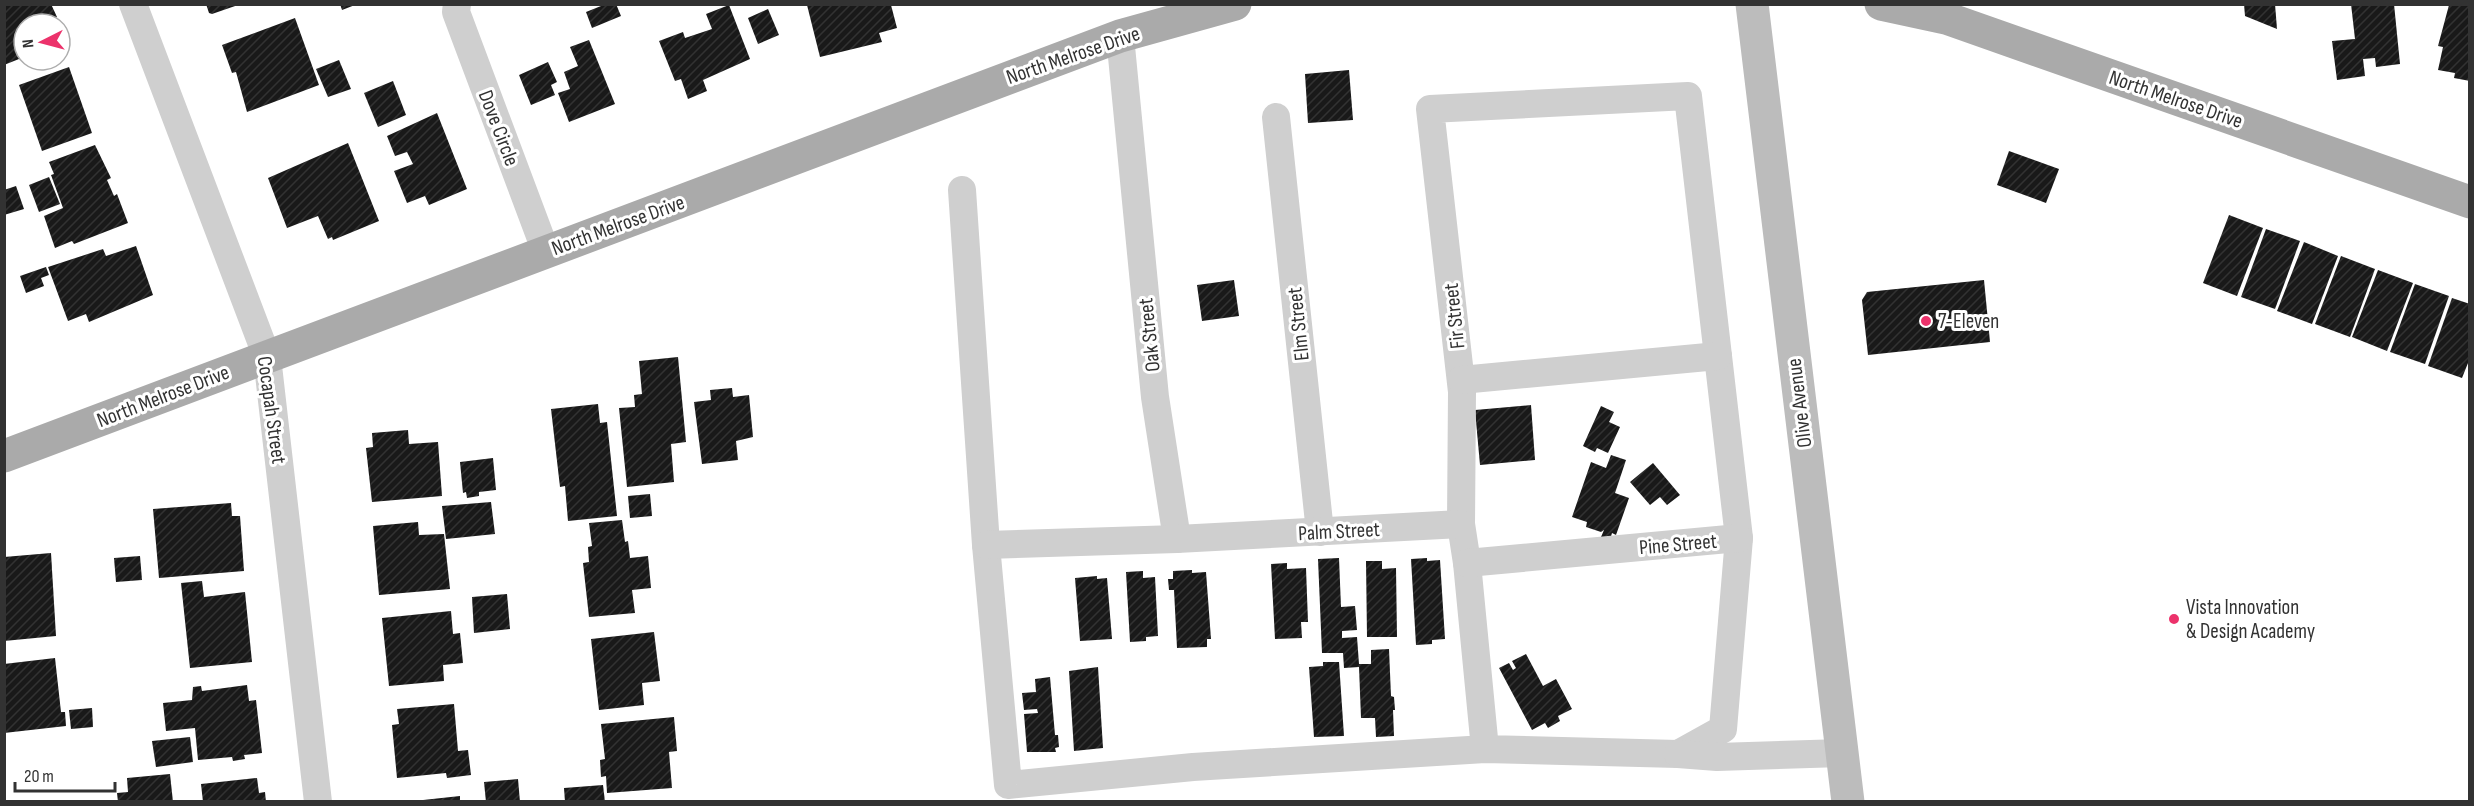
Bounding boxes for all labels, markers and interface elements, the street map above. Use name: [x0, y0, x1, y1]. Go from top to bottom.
north arrow: [12, 12, 72, 72]
street label: North Melrose Drive: [1003, 21, 1143, 90]
text: N: [19, 38, 38, 49]
street label: North Melrose Drive: [2106, 65, 2246, 134]
street label: Dove Circle: [473, 87, 524, 170]
street label: North Melrose Drive: [548, 190, 688, 261]
street label: Fir Street: [1439, 282, 1470, 350]
street label: Elm Street: [1282, 286, 1315, 362]
street label: Oak Street: [1133, 297, 1166, 373]
place label: 7-Eleven: [1938, 309, 1999, 334]
marker: 7-Eleven: [1919, 314, 1933, 328]
street label: Cocapah Street: [252, 355, 291, 465]
street label: Olive Avenue: [1782, 357, 1817, 449]
street label: North Melrose Drive: [94, 360, 233, 433]
street label: Palm Street: [1298, 517, 1380, 546]
street label: Pine Street: [1638, 529, 1718, 560]
place label: Vista Innovation & Design Academy: [2186, 595, 2315, 644]
marker: Vista Innovation & Design Academy: [2167, 612, 2181, 626]
scale bar: [15, 755, 116, 793]
text: 20 m: [24, 766, 54, 787]

